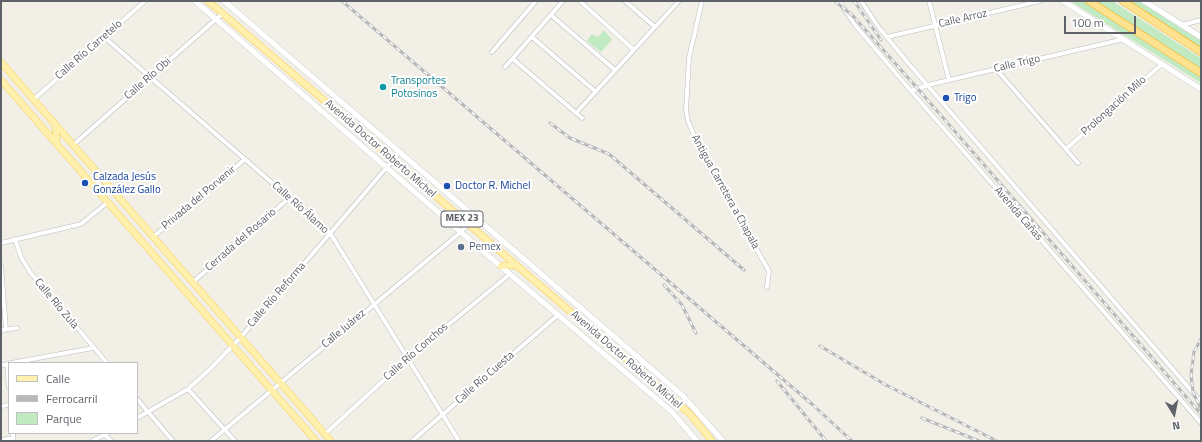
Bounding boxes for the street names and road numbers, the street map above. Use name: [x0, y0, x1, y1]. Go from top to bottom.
street label: Calle Arroz: [937, 7, 989, 31]
street label: Calle Río Carretelo: [53, 17, 125, 83]
street label: Calle Trigo: [993, 52, 1041, 76]
street label: Calle Río Obi: [122, 55, 174, 103]
street label: Prolongación Milo: [1079, 73, 1149, 139]
street label: Avenida Doctor Roberto Michel: [322, 97, 438, 201]
street label: Antigua Carretera a Chapala: [688, 133, 762, 251]
street label: Privada del Porvenir: [159, 163, 239, 233]
street label: Calle Río Álamo: [269, 179, 331, 237]
street label: Avenida Cañas: [991, 184, 1045, 244]
street label: Cerrada del Rosario: [203, 206, 279, 274]
road number: MEX 23: [441, 211, 483, 227]
street label: Calle Río Reforma: [245, 260, 309, 330]
street label: Calle Río Zula: [31, 276, 81, 332]
street label: Calle Juárez: [319, 307, 369, 351]
street label: Avenida Doctor Roberto Michel: [568, 308, 684, 412]
street label: Calle Río Conchos: [381, 320, 451, 384]
street label: Calle Río Cuesta: [453, 349, 517, 407]

